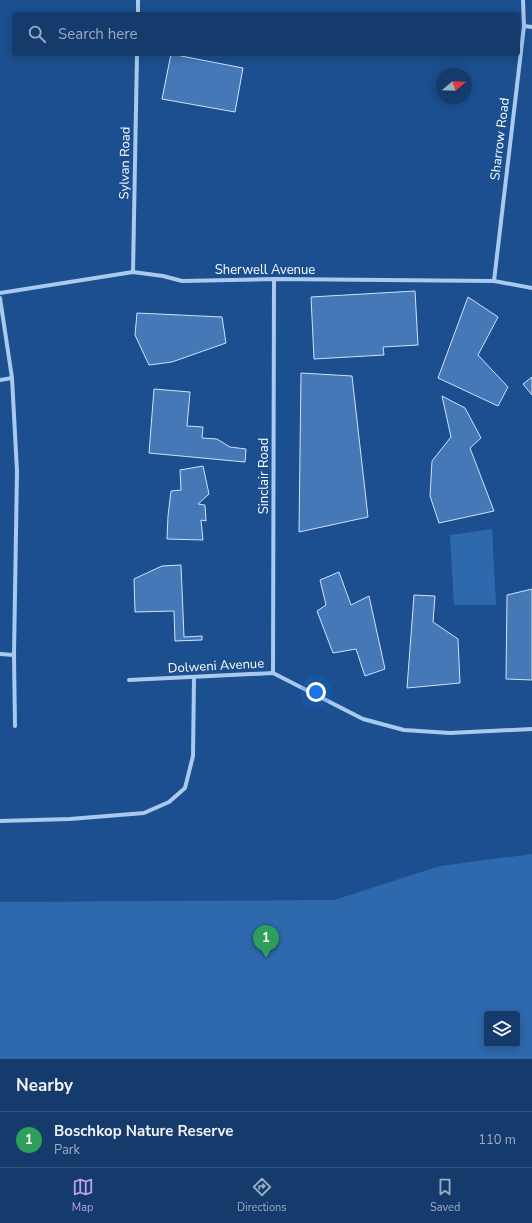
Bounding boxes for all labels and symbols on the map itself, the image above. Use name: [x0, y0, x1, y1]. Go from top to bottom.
north arrow: [436, 68, 472, 104]
street label: Sharrow Road: [486, 97, 514, 181]
street label: Sylvan Road: [115, 126, 135, 200]
street label: Sherwell Avenue: [215, 261, 315, 279]
street label: Sinclair Road: [255, 438, 273, 514]
street label: Dolweni Avenue: [167, 654, 265, 678]
your location: [306, 682, 326, 702]
pin: 1: [253, 925, 279, 958]

